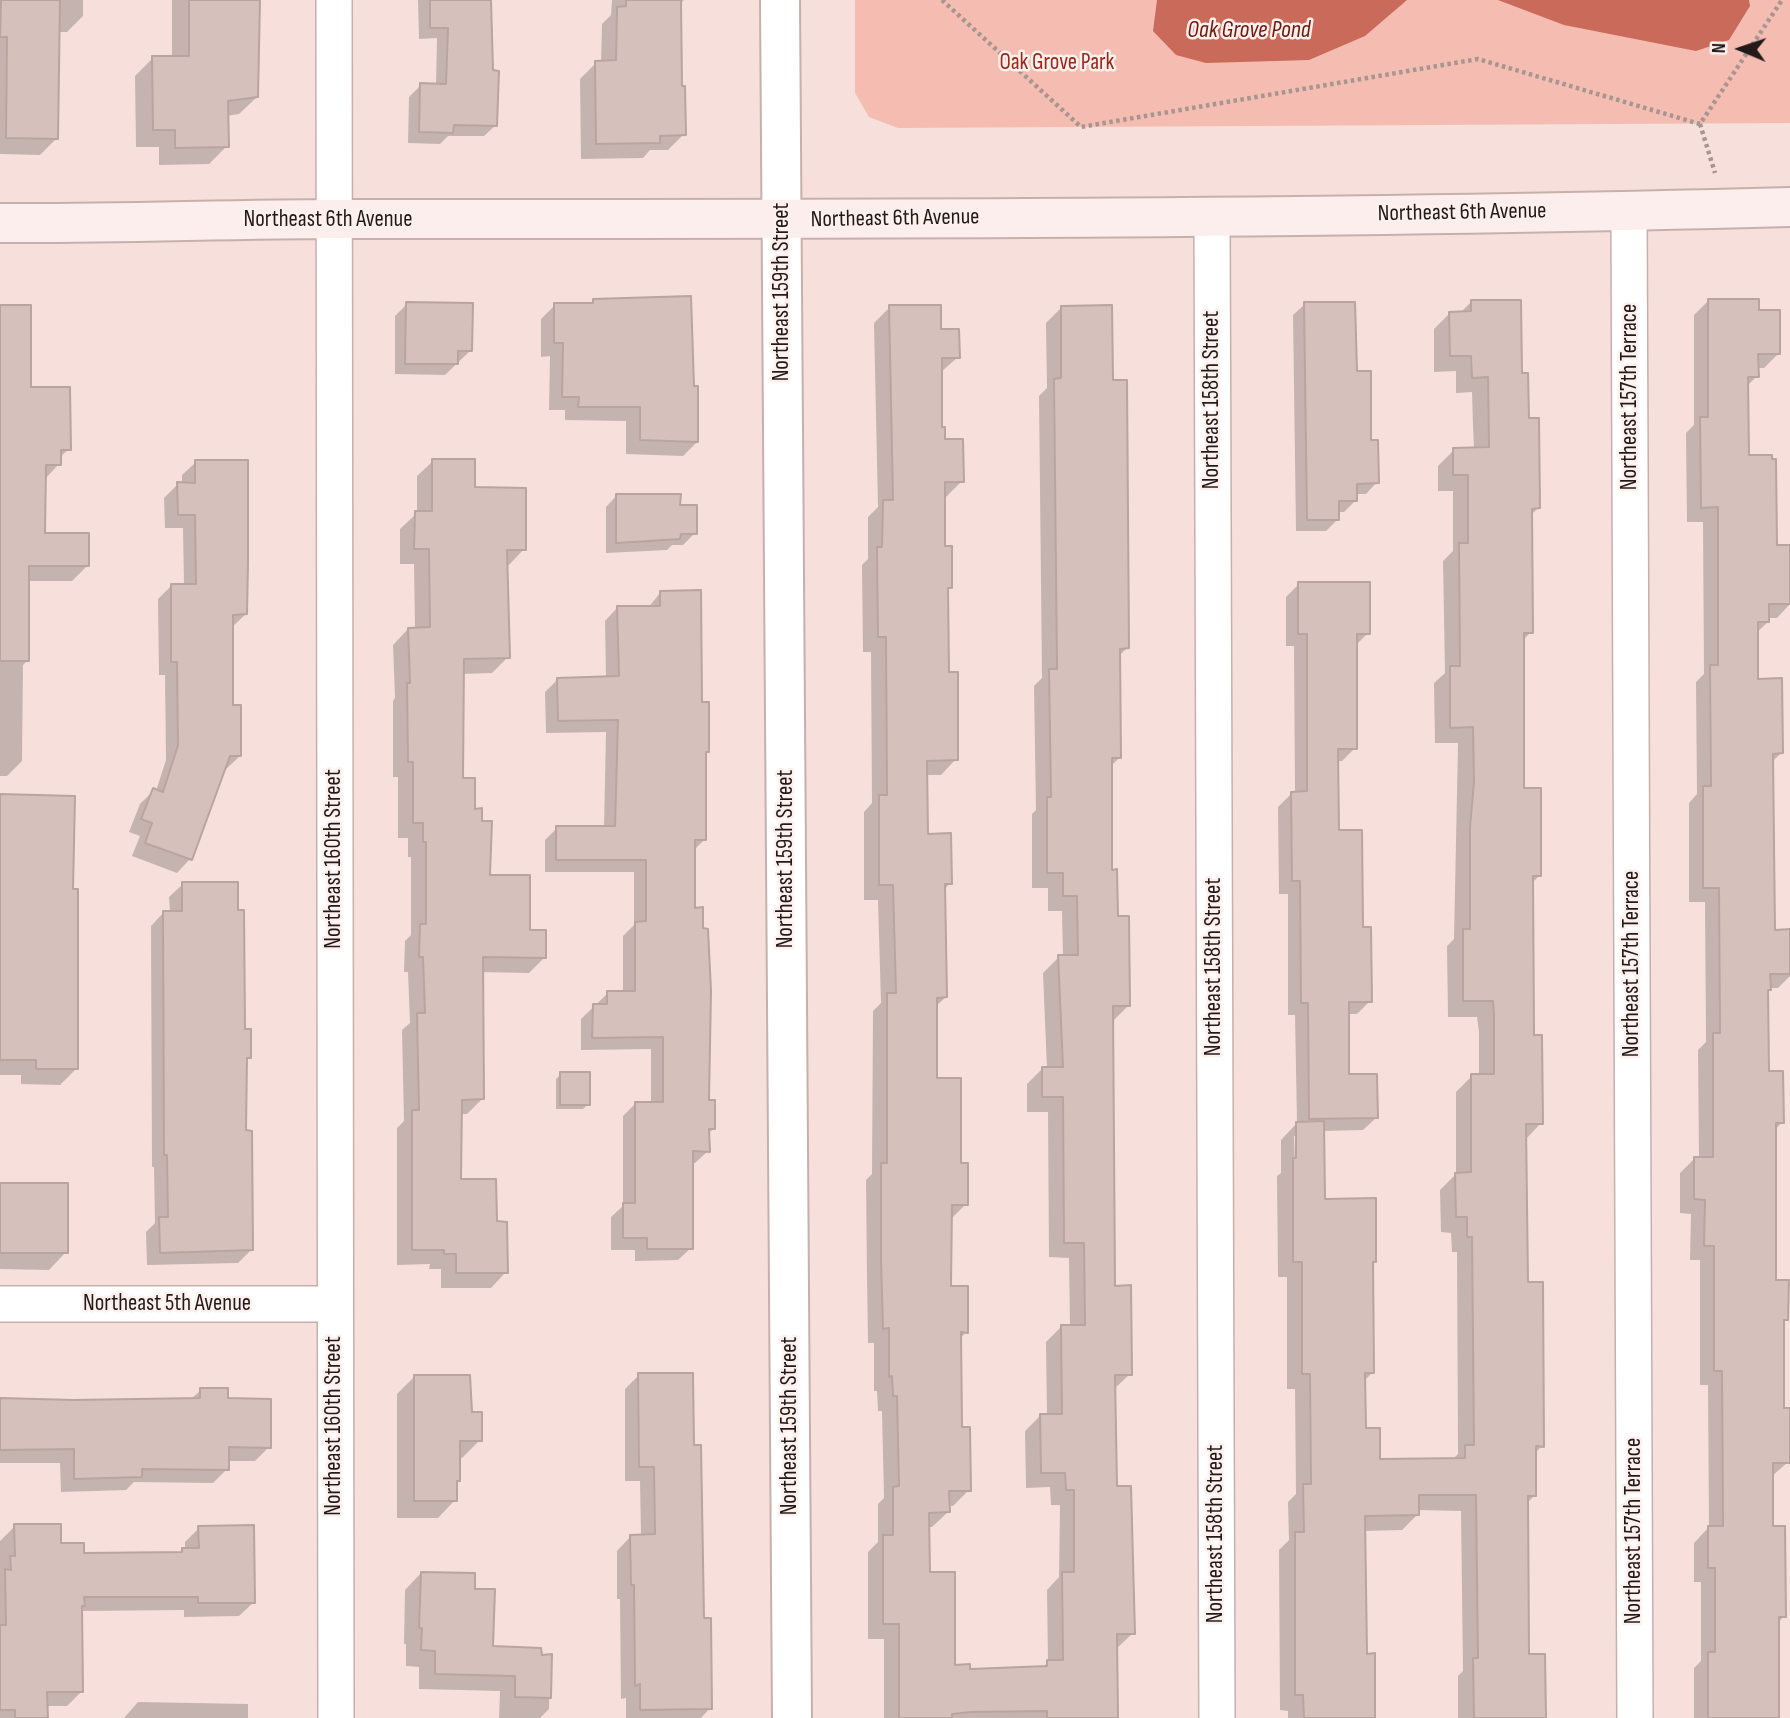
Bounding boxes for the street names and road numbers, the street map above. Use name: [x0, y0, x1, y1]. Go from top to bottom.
street label: Northeast 6th Avenue: [1377, 198, 1547, 228]
street label: Northeast 159th Street: [768, 203, 796, 381]
street label: Northeast 6th Avenue: [810, 204, 980, 234]
street label: Northeast 6th Avenue: [244, 206, 412, 234]
street label: Northeast 157th Terrace: [1616, 304, 1644, 490]
street label: Northeast 158th Street: [1198, 311, 1226, 489]
street label: Northeast 160th Street: [320, 769, 348, 949]
street label: Northeast 159th Street: [772, 770, 800, 948]
street label: Northeast 157th Terrace: [1618, 871, 1646, 1057]
street label: Northeast 158th Street: [1200, 878, 1228, 1056]
street label: Northeast 5th Avenue: [83, 1290, 251, 1318]
street label: Northeast 160th Street: [320, 1336, 348, 1516]
street label: Northeast 159th Street: [776, 1337, 804, 1515]
street label: Northeast 157th Terrace: [1620, 1438, 1648, 1624]
street label: Northeast 158th Street: [1202, 1445, 1230, 1623]

